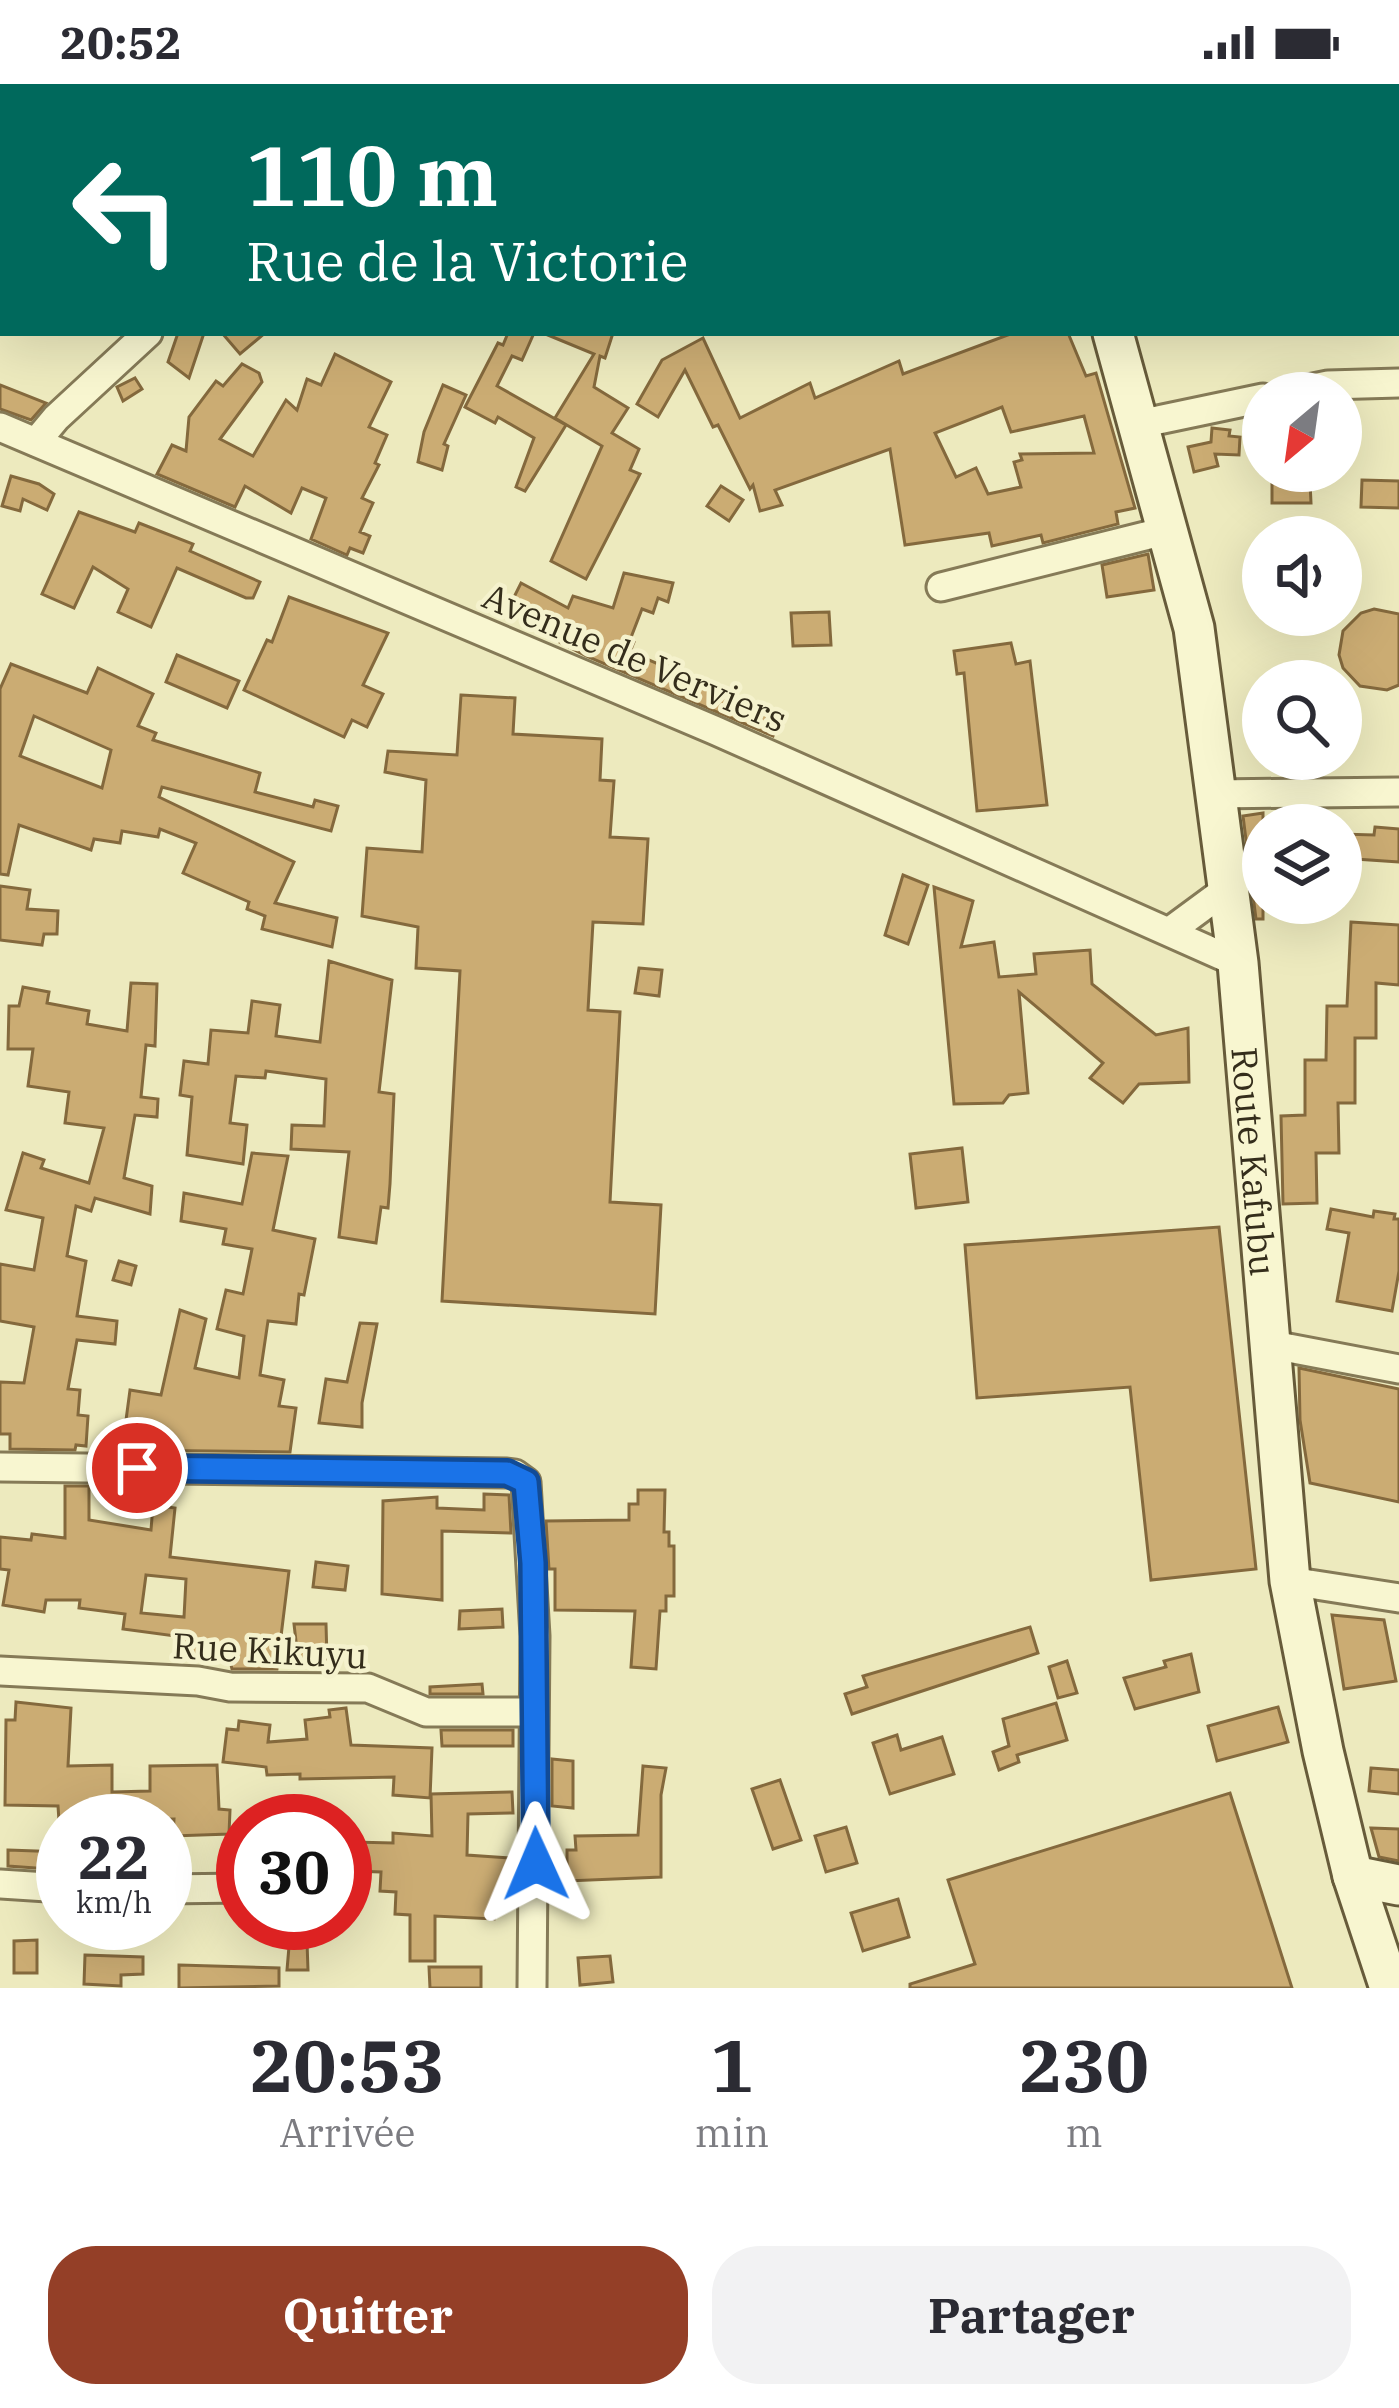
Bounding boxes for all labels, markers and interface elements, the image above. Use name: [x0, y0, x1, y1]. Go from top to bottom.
text: 20:52: [60, 13, 182, 71]
text: 110 m: [246, 120, 498, 229]
icon: left: [48, 132, 204, 288]
text: Rue de la Victorie: [246, 226, 688, 296]
north arrow: [1242, 372, 1362, 492]
map controls: [1242, 372, 1362, 924]
button: sound: [1242, 516, 1362, 636]
street label: Avenue de Verviers: [476, 572, 794, 742]
button: search: [1242, 660, 1362, 780]
button: layers: [1242, 804, 1362, 924]
street label: Route Kafubu: [1222, 1045, 1288, 1278]
pin: [86, 1417, 188, 1519]
icon: arrive: [104, 1435, 170, 1501]
street label: Rue Kikuyu: [171, 1621, 369, 1679]
speed limit sign: 30: [216, 1794, 372, 1950]
position arrow: [473, 1801, 599, 1927]
text: 22: [78, 1817, 150, 1896]
text: km/h: [76, 1882, 152, 1921]
text: 20:53: [250, 2018, 445, 2112]
text: 1: [710, 2018, 754, 2112]
text: 230: [1019, 2018, 1149, 2112]
text: Arrivée: [279, 2107, 415, 2158]
text: min: [695, 2107, 769, 2158]
text: m: [1066, 2107, 1103, 2158]
button: Quitter: [48, 2246, 688, 2384]
button: Partager: [712, 2246, 1351, 2384]

